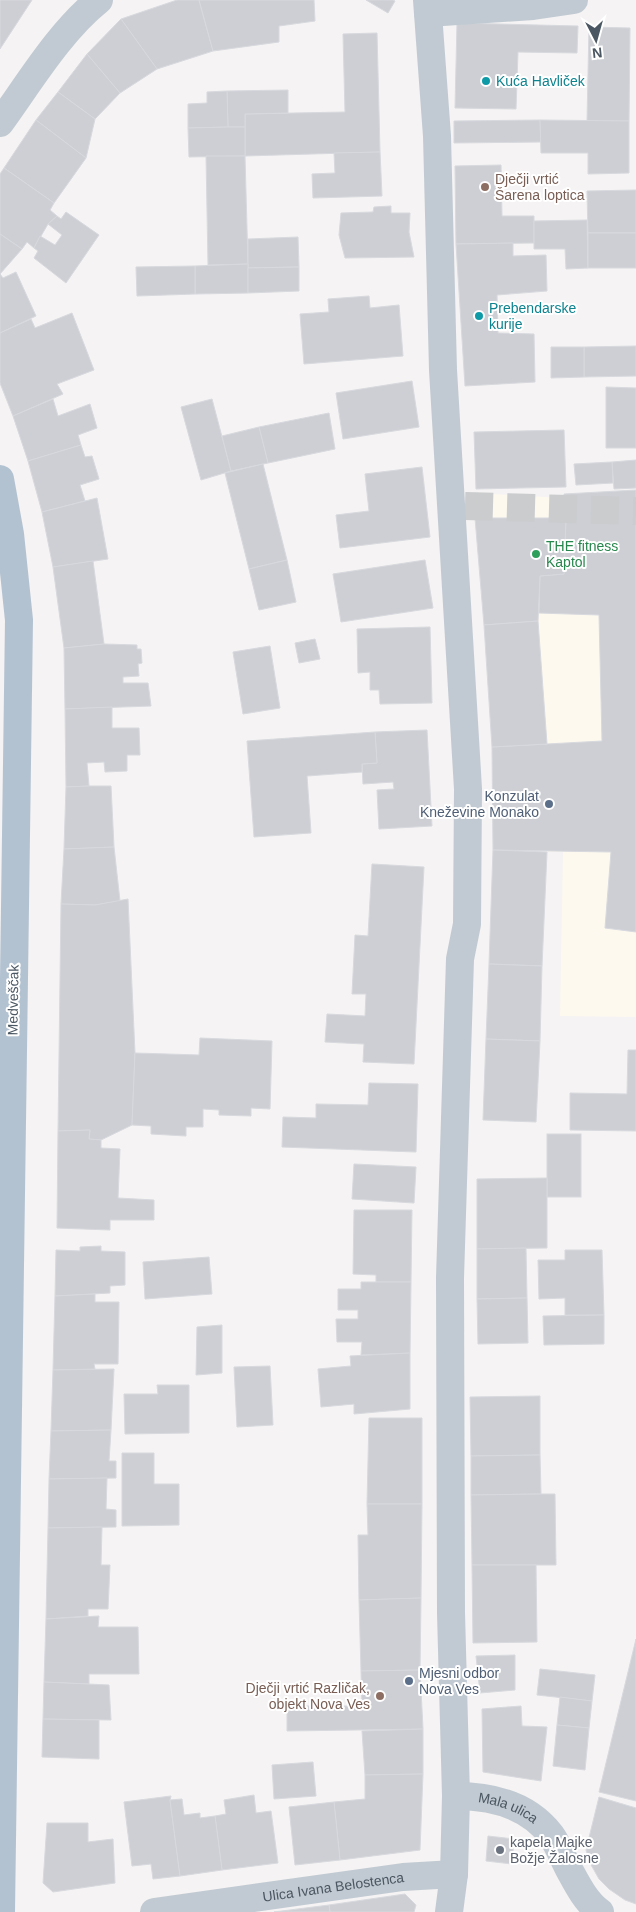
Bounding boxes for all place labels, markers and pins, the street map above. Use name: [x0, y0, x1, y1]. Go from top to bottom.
place label: Kuća Havliček: [496, 73, 586, 89]
marker: Kuća Havliček: [480, 75, 492, 87]
place label: Dječji vrtić Šarena loptica: [495, 171, 585, 203]
marker: Dječji vrtić Šarena loptica: [479, 181, 491, 193]
place label: Prebendarske kurije: [489, 300, 576, 332]
marker: Prebendarske kurije: [473, 310, 485, 322]
place label: THE fitness Kaptol: [546, 538, 618, 570]
marker: THE fitness Kaptol: [530, 548, 542, 560]
place label: Konzulat Kneževine Monako: [420, 788, 539, 820]
marker: Konzulat Kneževine Monako: [543, 798, 555, 810]
place label: Mjesni odbor Nova Ves: [419, 1665, 499, 1697]
marker: Mjesni odbor Nova Ves: [403, 1675, 415, 1687]
place label: Dječji vrtić Različak, objekt Nova Ves: [246, 1680, 370, 1712]
marker: Dječji vrtić Različak, objekt Nova Ves: [374, 1690, 386, 1702]
place label: kapela Majke Božje Žalosne: [510, 1834, 599, 1866]
marker: kapela Majke Božje Žalosne: [494, 1844, 506, 1856]

